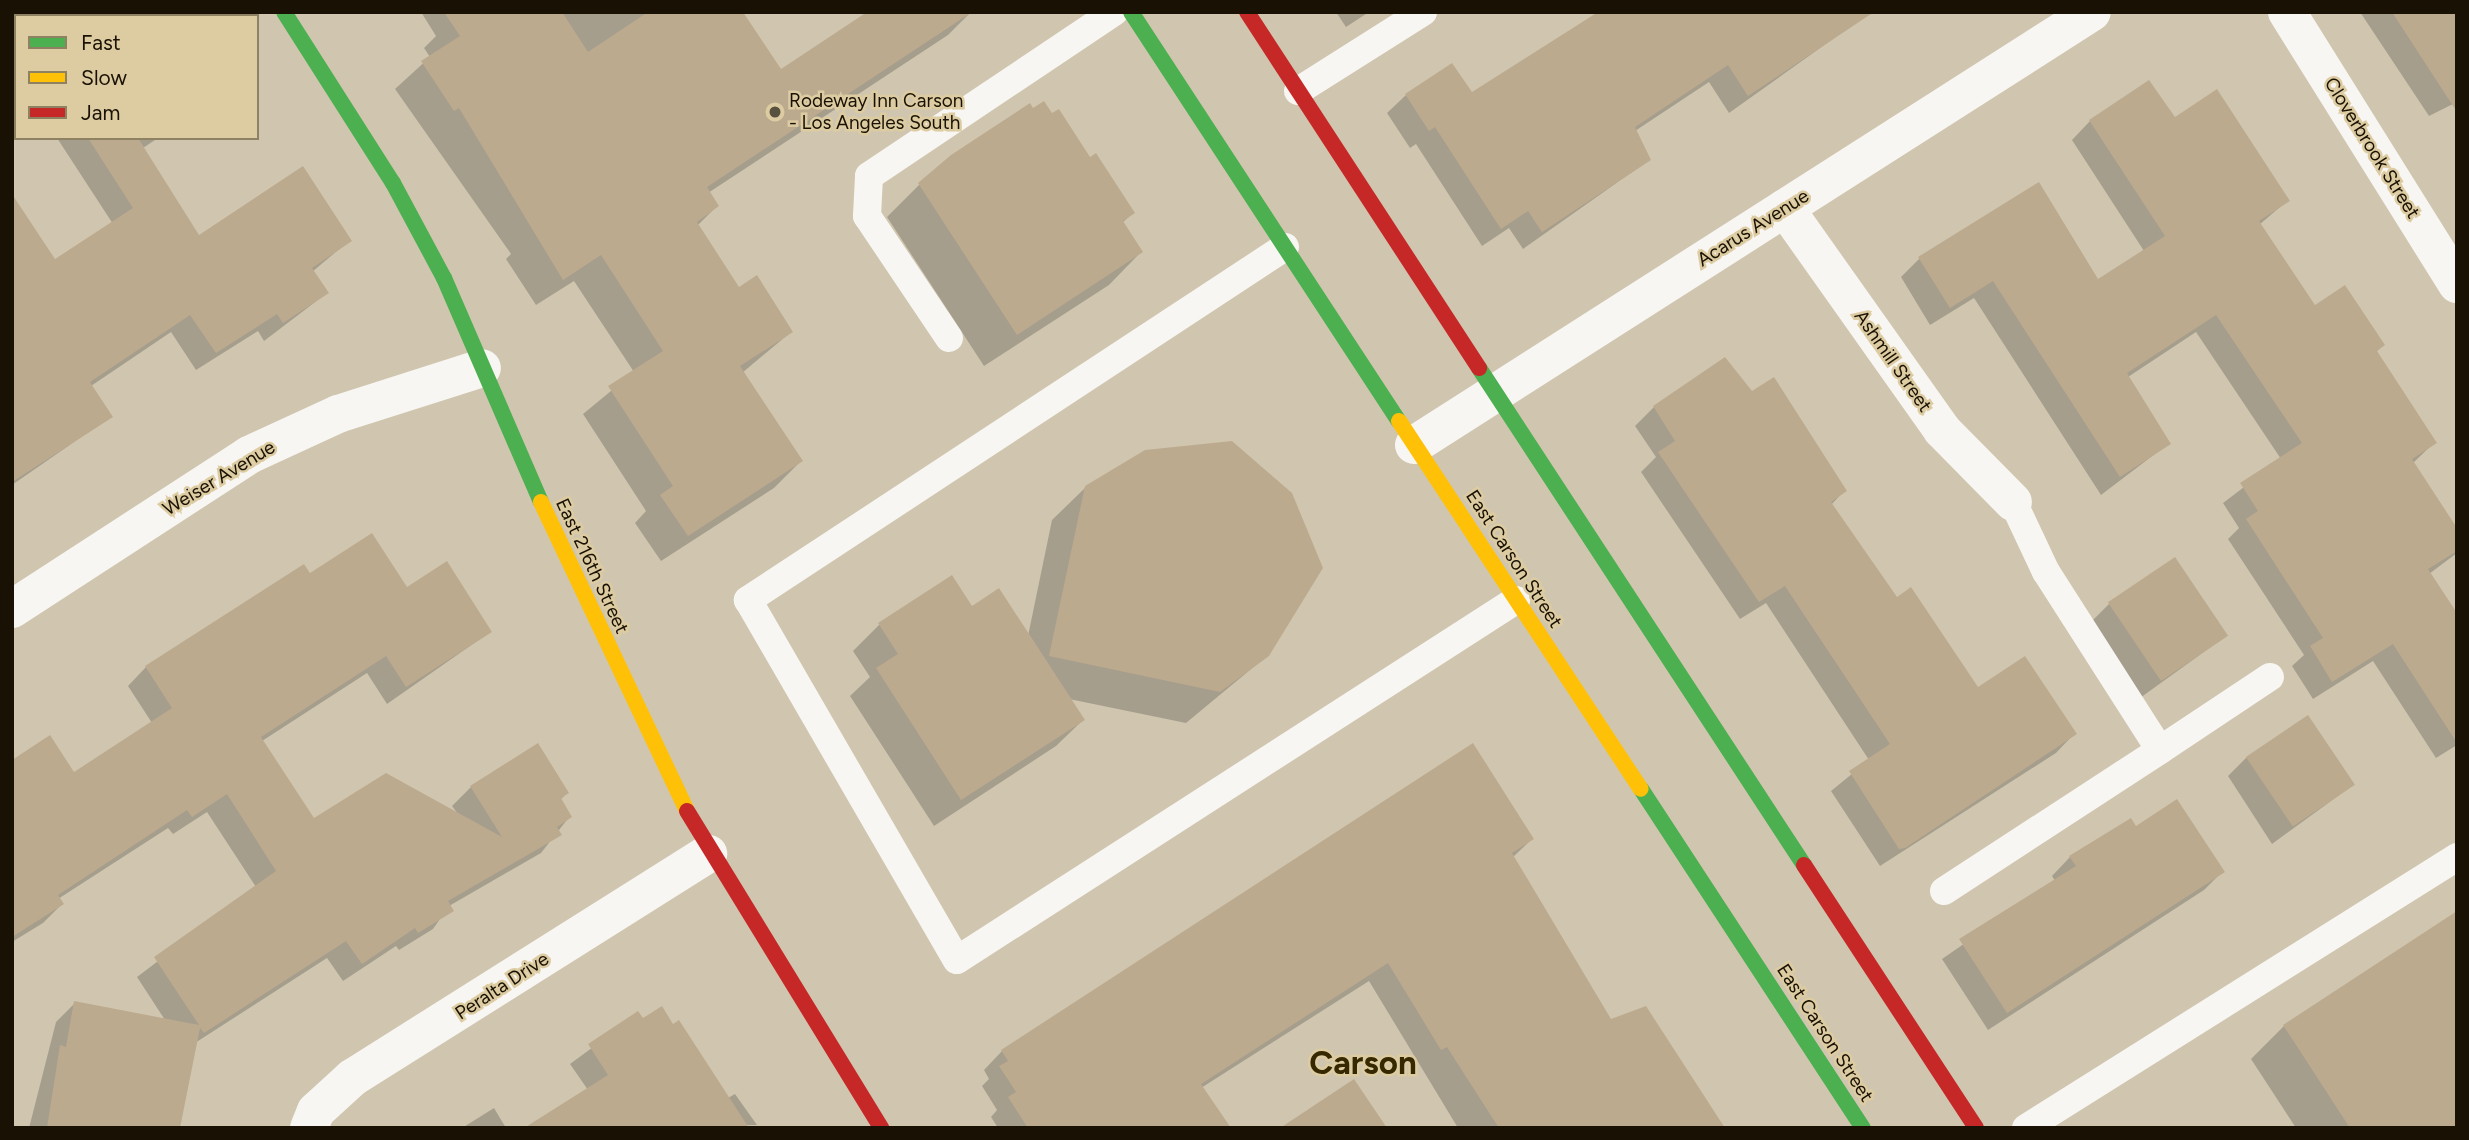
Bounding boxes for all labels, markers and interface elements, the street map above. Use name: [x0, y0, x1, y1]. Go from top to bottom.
legend: [14, 14, 259, 140]
text: Fast: [81, 30, 121, 55]
text: Slow: [81, 65, 127, 90]
street label: Cloverbrook Street: [2319, 73, 2425, 223]
place label: Rodeway Inn Carson - Los Angeles South: [789, 90, 963, 134]
text: Jam: [81, 100, 120, 125]
marker: Rodeway Inn Carson - Los Angeles South: [767, 104, 783, 120]
street label: Acarus Avenue: [1693, 185, 1813, 271]
street label: Ashmill Street: [1849, 306, 1937, 416]
street label: Weiser Avenue: [159, 436, 279, 520]
street label: East Carson Street: [1461, 486, 1567, 632]
street label: East 216th Street: [551, 495, 633, 637]
street label: Peralta Drive: [451, 947, 553, 1025]
street label: East Carson Street: [1772, 960, 1878, 1106]
district label: Carson: [1309, 1043, 1417, 1083]

